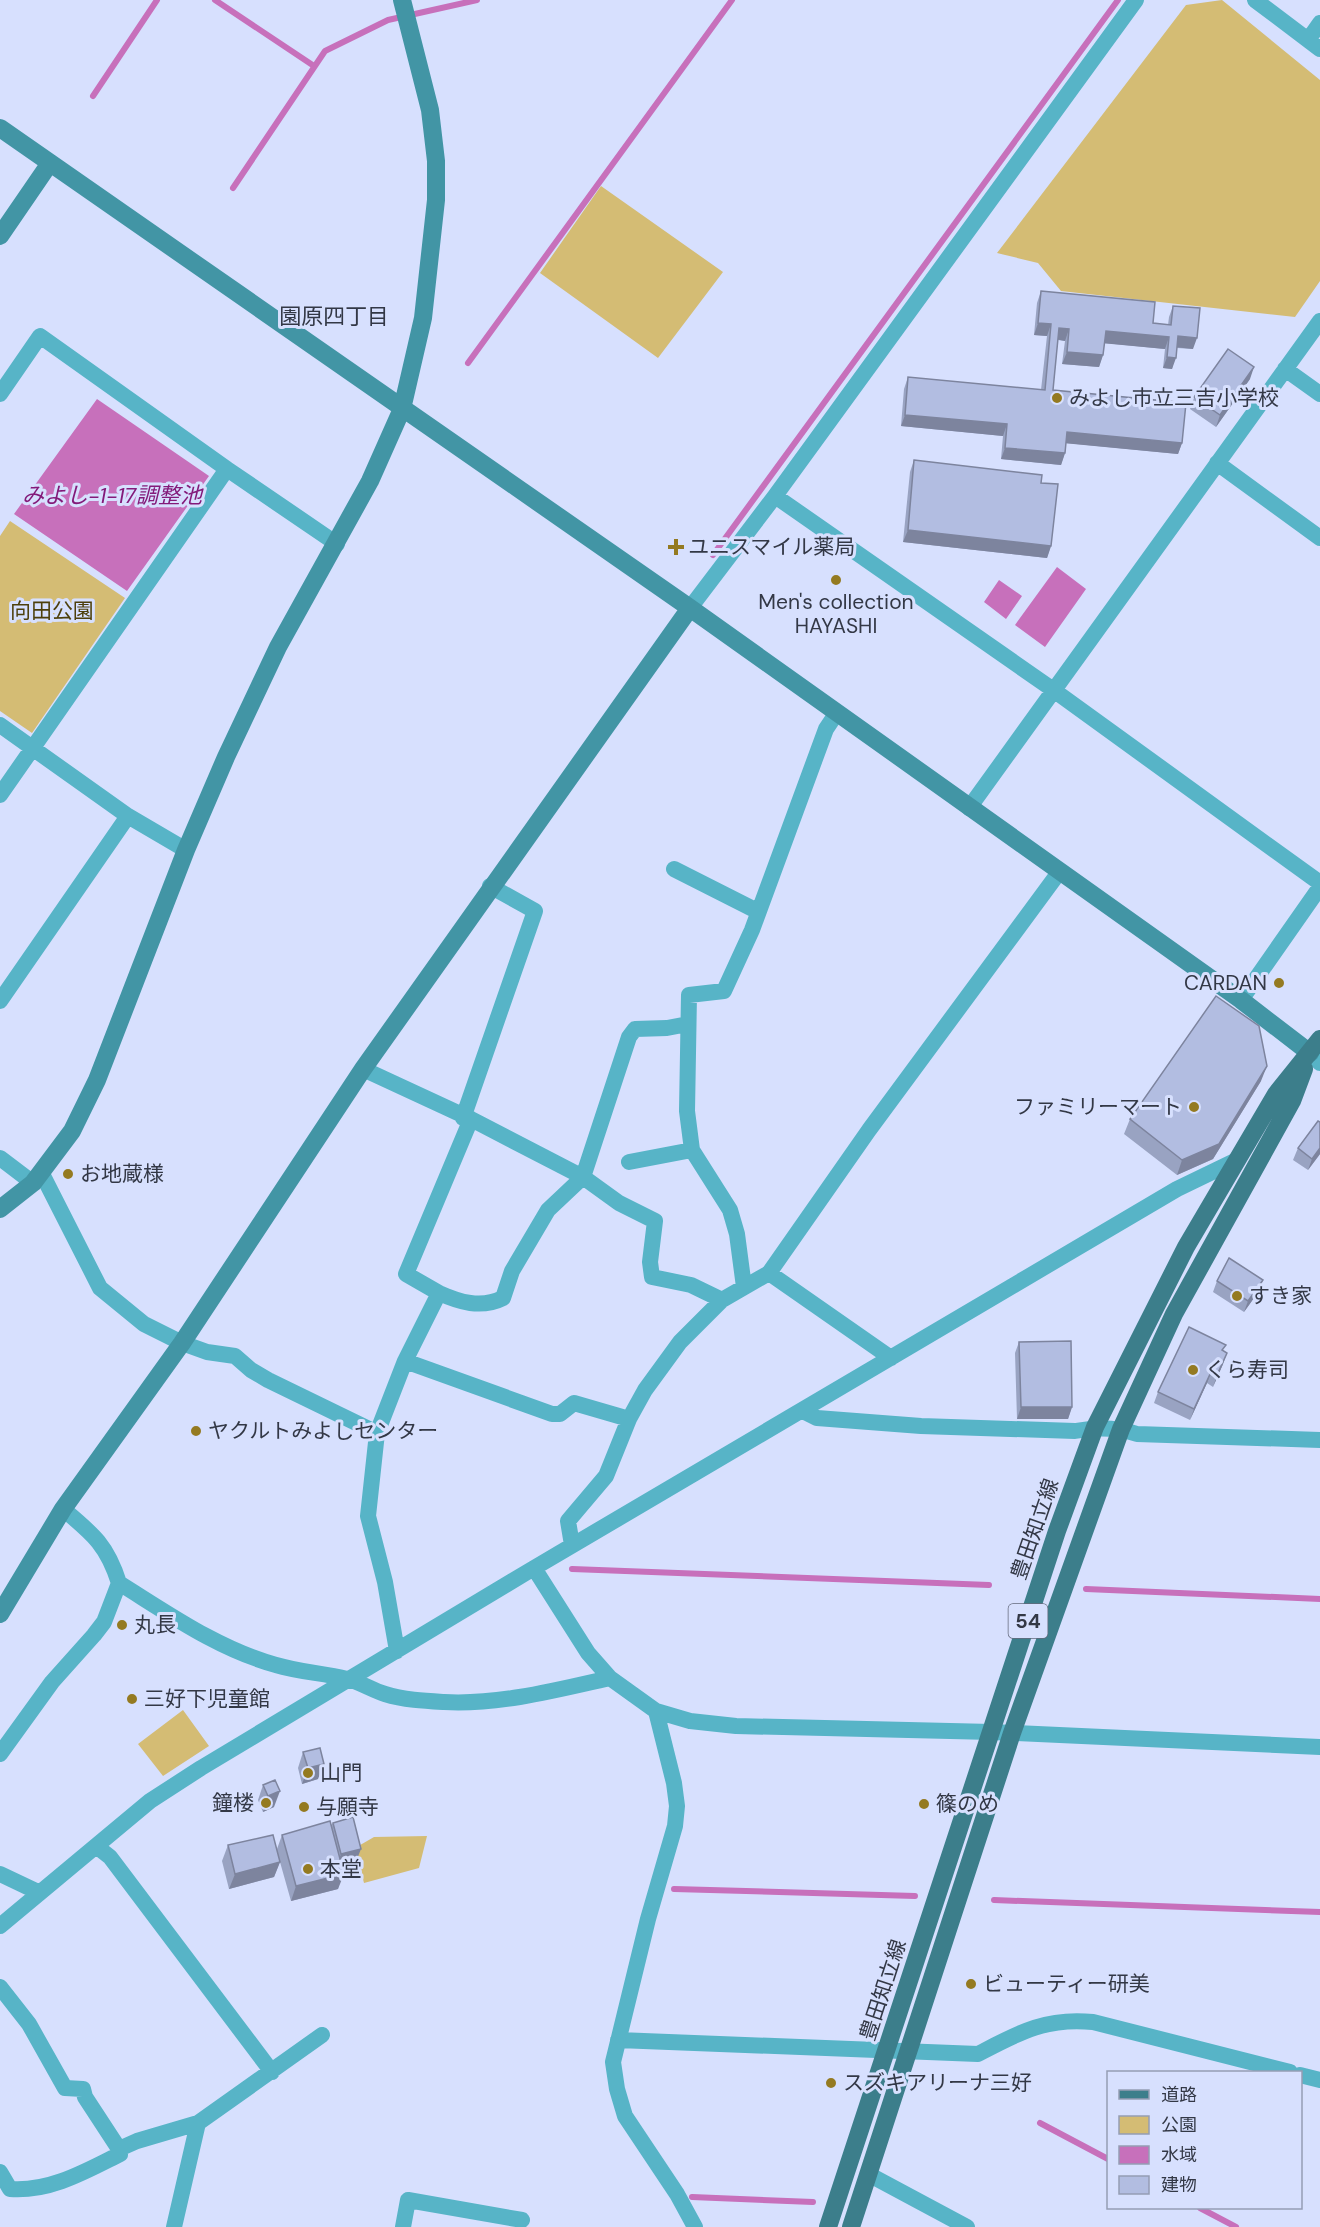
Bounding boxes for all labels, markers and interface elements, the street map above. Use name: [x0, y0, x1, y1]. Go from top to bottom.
district label: 園原四丁目: [279, 302, 389, 331]
place label: みよし市立三吉小学校: [1069, 384, 1279, 412]
marker: みよし市立三吉小学校: [1050, 391, 1064, 405]
water label: みよし-1-17調整池: [22, 481, 204, 510]
place label: ユニスマイル薬局: [688, 533, 855, 561]
marker: ユニスマイル薬局: [669, 540, 683, 554]
marker: Men's collection HAYASHI: [829, 573, 843, 587]
place label: Men's collection HAYASHI: [758, 588, 914, 640]
park label: 向田公園: [10, 597, 94, 625]
place label: CARDAN: [1184, 969, 1267, 997]
marker: CARDAN: [1272, 976, 1286, 990]
place label: ファミリーマート: [1014, 1093, 1182, 1121]
marker: ファミリーマート: [1187, 1100, 1201, 1114]
place label: お地蔵様: [80, 1160, 164, 1188]
marker: お地蔵様: [61, 1167, 75, 1181]
place label: すき家: [1249, 1282, 1312, 1310]
marker: すき家: [1230, 1289, 1244, 1303]
place label: くら寿司: [1205, 1356, 1289, 1384]
marker: くら寿司: [1186, 1363, 1200, 1377]
place label: ヤクルトみよしセンター: [208, 1417, 438, 1445]
marker: ヤクルトみよしセンター: [189, 1424, 203, 1438]
street label: 豊田知立線: [1005, 1475, 1065, 1583]
road number: 54: [1008, 1604, 1048, 1638]
place label: 丸長: [134, 1611, 176, 1639]
marker: 丸長: [115, 1618, 129, 1632]
place label: 三好下児童館: [144, 1685, 270, 1713]
marker: 三好下児童館: [125, 1692, 139, 1706]
place label: 山門: [320, 1759, 362, 1787]
marker: 山門: [301, 1766, 315, 1780]
place label: 鐘楼: [212, 1789, 254, 1817]
place label: 篠のめ: [936, 1790, 999, 1818]
place label: 与願寺: [316, 1793, 379, 1821]
marker: 鐘楼: [259, 1796, 273, 1810]
marker: 篠のめ: [917, 1797, 931, 1811]
marker: 与願寺: [297, 1800, 311, 1814]
place label: 本堂: [320, 1855, 362, 1883]
marker: 本堂: [301, 1862, 315, 1876]
street label: 豊田知立線: [853, 1936, 913, 2044]
place label: ビューティー研美: [983, 1970, 1150, 1998]
marker: ビューティー研美: [964, 1977, 978, 1991]
place label: スズキアリーナ三好: [843, 2069, 1032, 2097]
legend: [1107, 2071, 1302, 2209]
marker: スズキアリーナ三好: [824, 2076, 838, 2090]
text: 道路: [1161, 2083, 1197, 2107]
text: 公園: [1161, 2113, 1197, 2137]
text: 水域: [1161, 2143, 1197, 2167]
text: 建物: [1161, 2173, 1197, 2197]

